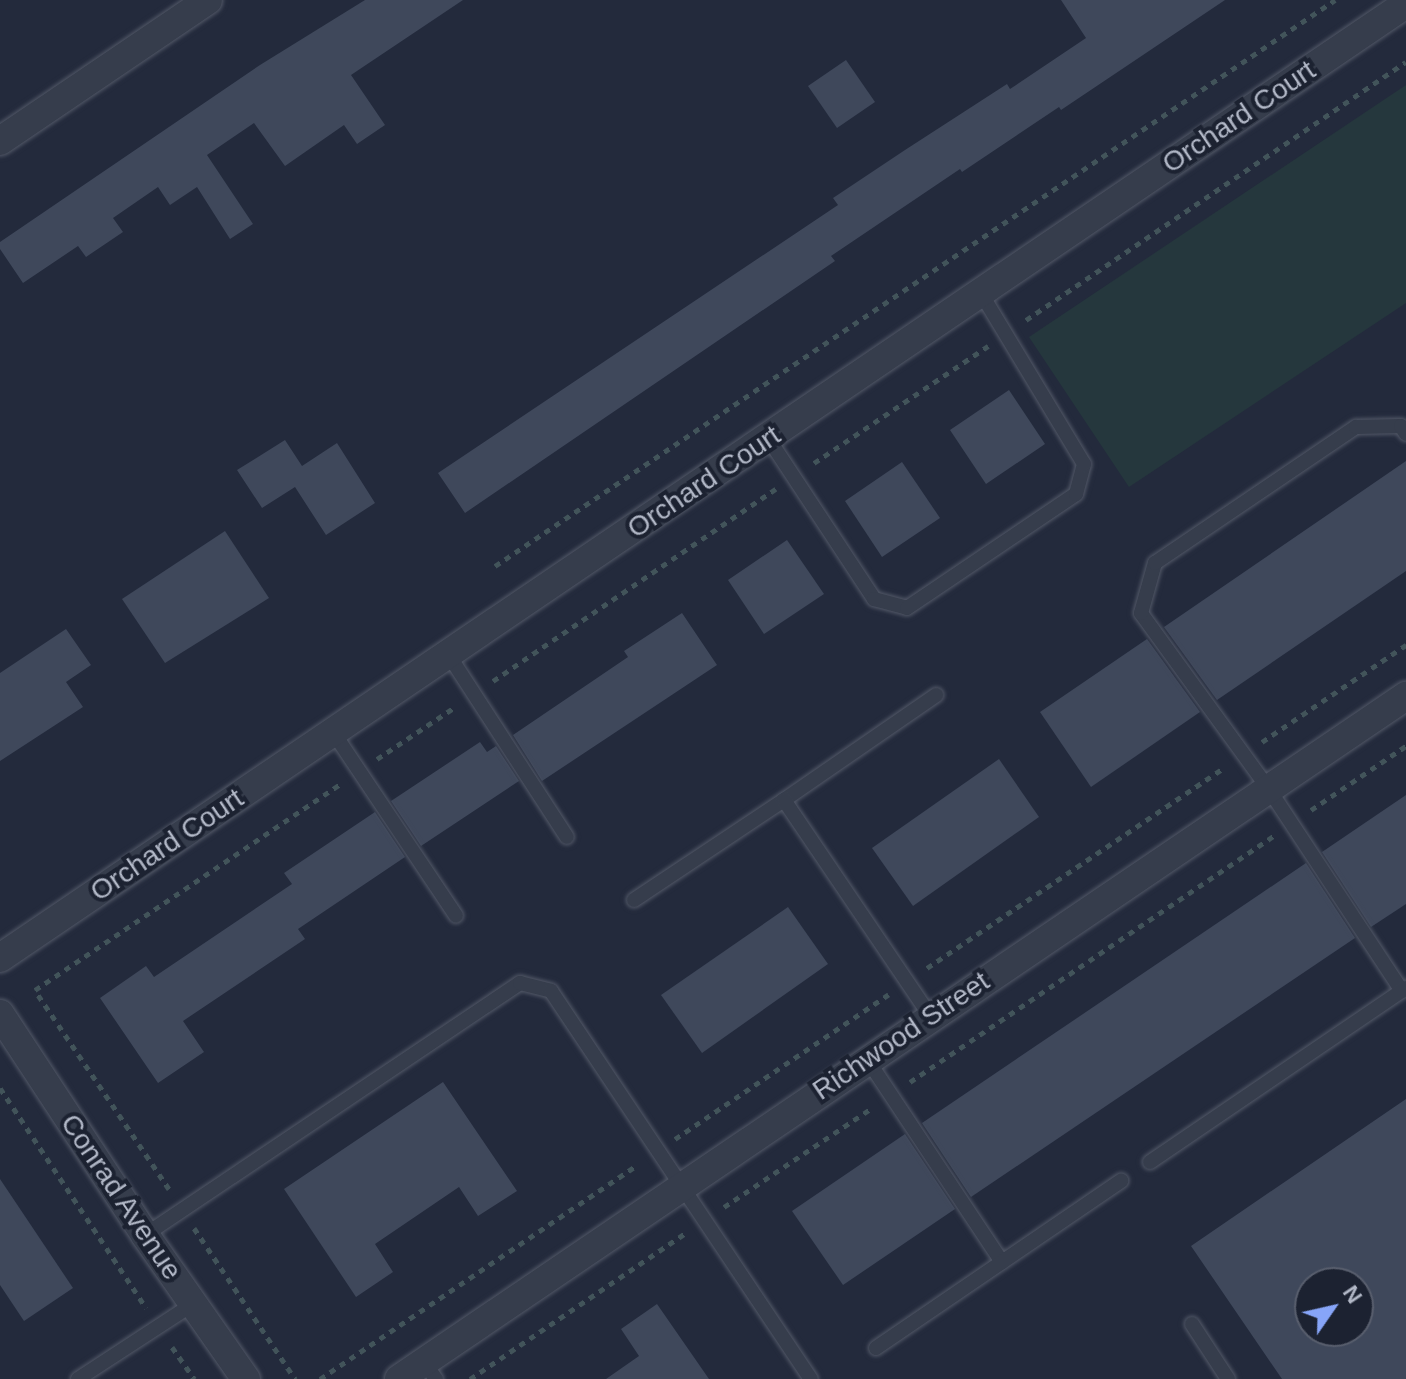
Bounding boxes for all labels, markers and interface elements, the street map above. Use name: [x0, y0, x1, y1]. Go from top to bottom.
street label: Orchard Court: [1156, 53, 1322, 181]
street label: Orchard Court: [621, 418, 787, 546]
street label: Orchard Court: [84, 781, 250, 909]
street label: Richwood Street: [806, 965, 996, 1107]
street label: Conrad Avenue: [53, 1107, 189, 1287]
north arrow: [1294, 1267, 1374, 1347]
text: N: [1338, 1281, 1367, 1308]

